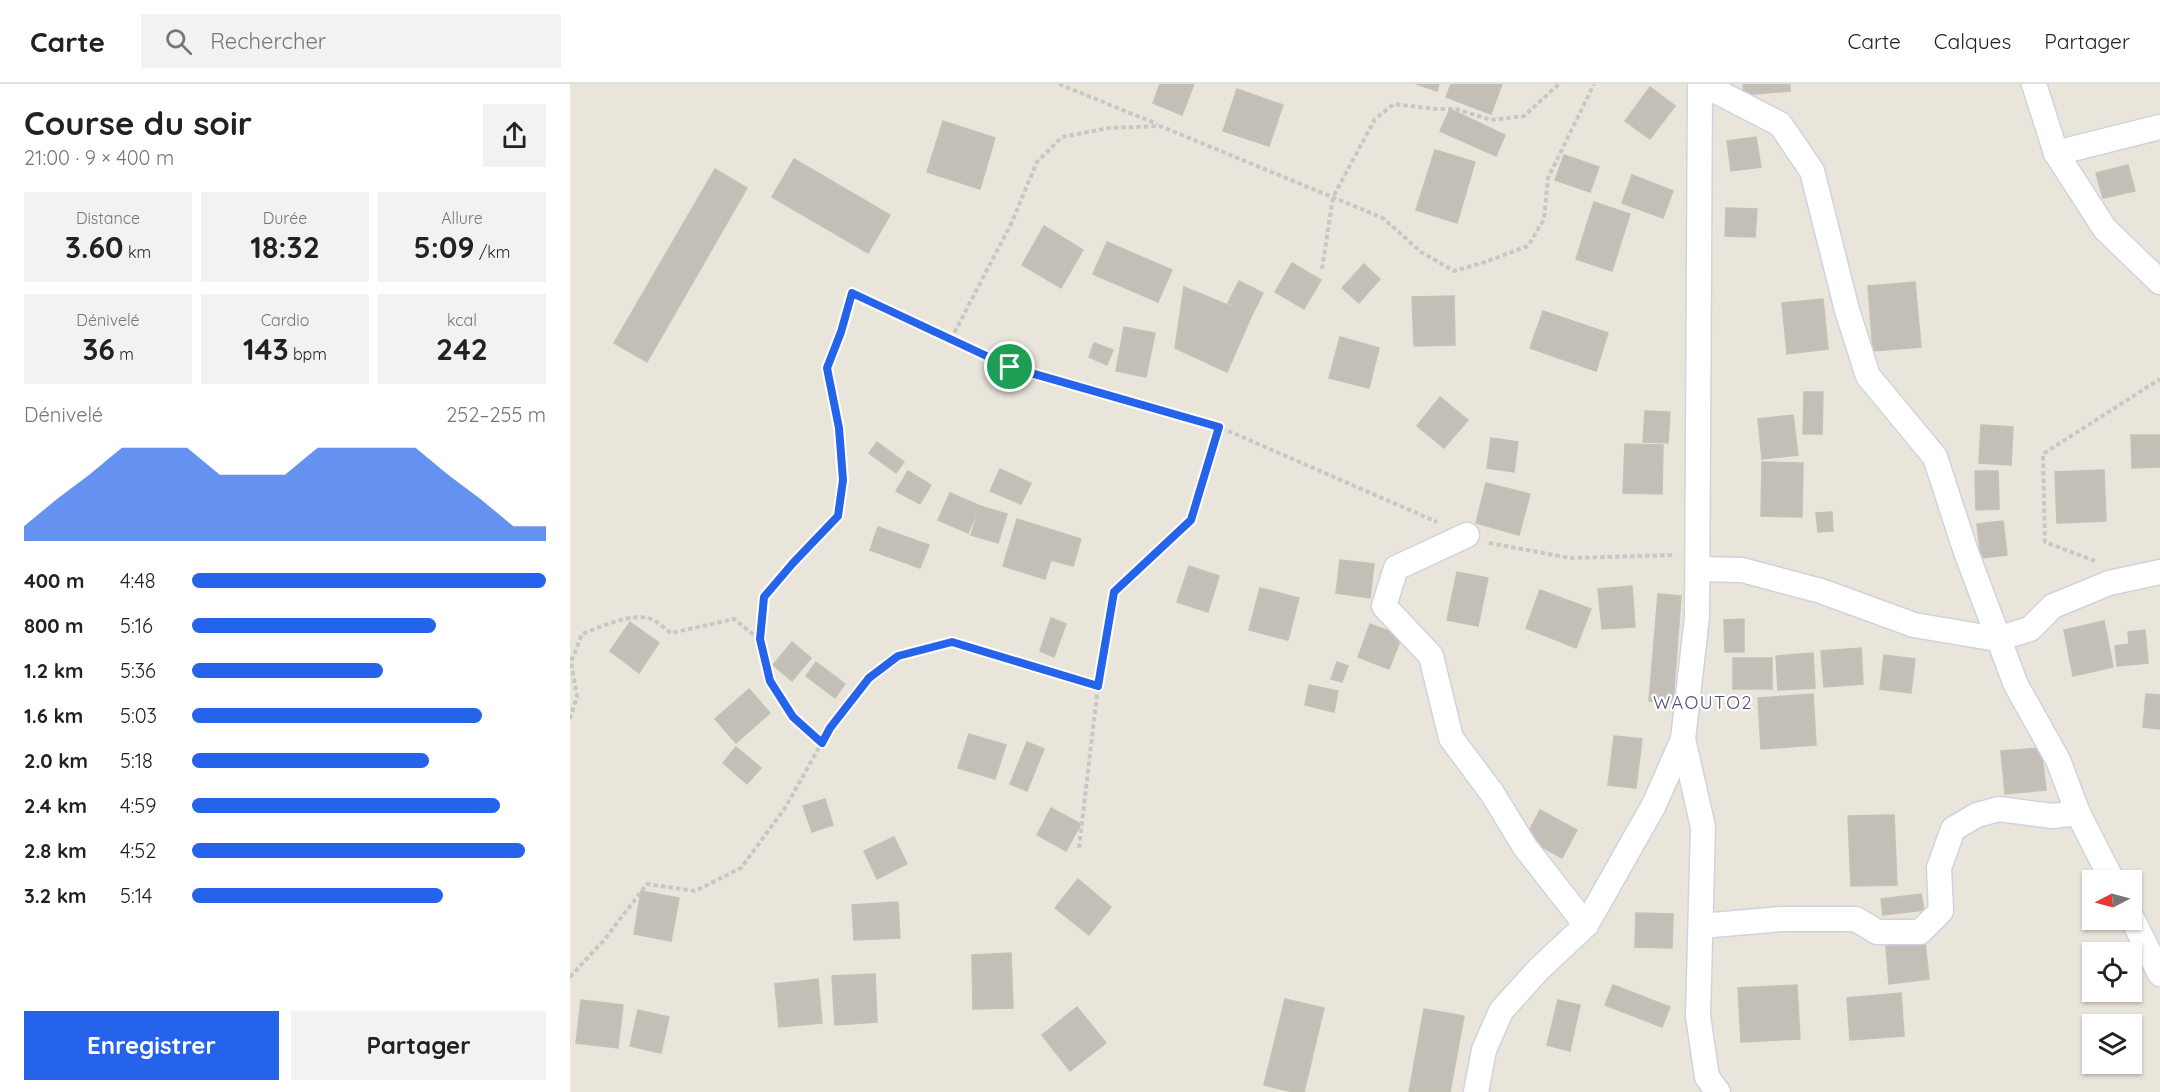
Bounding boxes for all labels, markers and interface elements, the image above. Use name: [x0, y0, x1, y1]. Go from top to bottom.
search box: [141, 14, 561, 68]
text: Carte: [30, 24, 105, 59]
icon: search: [162, 25, 195, 58]
text: Rechercher: [210, 27, 326, 55]
text: Carte: [1847, 28, 1901, 54]
text: Calques: [1934, 28, 2011, 54]
text: Partager: [2044, 28, 2130, 54]
text: Course du soir: [24, 102, 252, 143]
button: share: [483, 104, 546, 167]
text: 21:00 · 9 × 400 m: [24, 145, 174, 170]
text: Distance: [76, 208, 140, 228]
text: Durée: [263, 208, 307, 228]
text: Allure: [441, 208, 483, 228]
text: 3.60: [65, 228, 124, 266]
text: 18:32: [250, 228, 320, 266]
text: 5:09: [414, 228, 475, 266]
text: km: [124, 242, 151, 262]
text: /km: [475, 242, 510, 262]
text: Dénivelé: [76, 310, 140, 330]
text: Cardio: [261, 310, 309, 330]
text: kcal: [447, 310, 477, 330]
text: 36: [82, 330, 115, 368]
text: 143: [243, 330, 289, 368]
text: 242: [436, 330, 488, 368]
pin: [984, 341, 1035, 392]
text: m: [115, 344, 134, 364]
text: bpm: [289, 344, 327, 364]
icon: arrive: [993, 350, 1026, 383]
text: Dénivelé: [24, 402, 103, 427]
text: 252–255 m: [446, 402, 546, 427]
text: 400 m: [24, 568, 84, 593]
text: 4:48: [120, 568, 156, 593]
text: 800 m: [24, 613, 84, 638]
text: 5:16: [120, 613, 153, 638]
text: 1.2 km: [24, 658, 84, 683]
text: 5:36: [120, 658, 156, 683]
district label: WAOUTO2: [1653, 691, 1753, 714]
text: 1.6 km: [24, 703, 83, 728]
text: 5:03: [120, 703, 157, 728]
text: 2.0 km: [24, 748, 88, 773]
text: 5:18: [120, 748, 153, 773]
text: 2.4 km: [24, 793, 87, 818]
text: 4:59: [120, 793, 156, 818]
text: 2.8 km: [24, 838, 87, 863]
text: 4:52: [120, 838, 156, 863]
north arrow: [2082, 870, 2142, 930]
map controls: [2082, 870, 2142, 1074]
text: 3.2 km: [24, 883, 87, 908]
text: 5:14: [120, 883, 152, 908]
button: locate: [2082, 942, 2142, 1002]
button: Enregistrer: [24, 1011, 279, 1080]
button: Partager: [291, 1011, 546, 1080]
button: layers: [2082, 1014, 2142, 1074]

